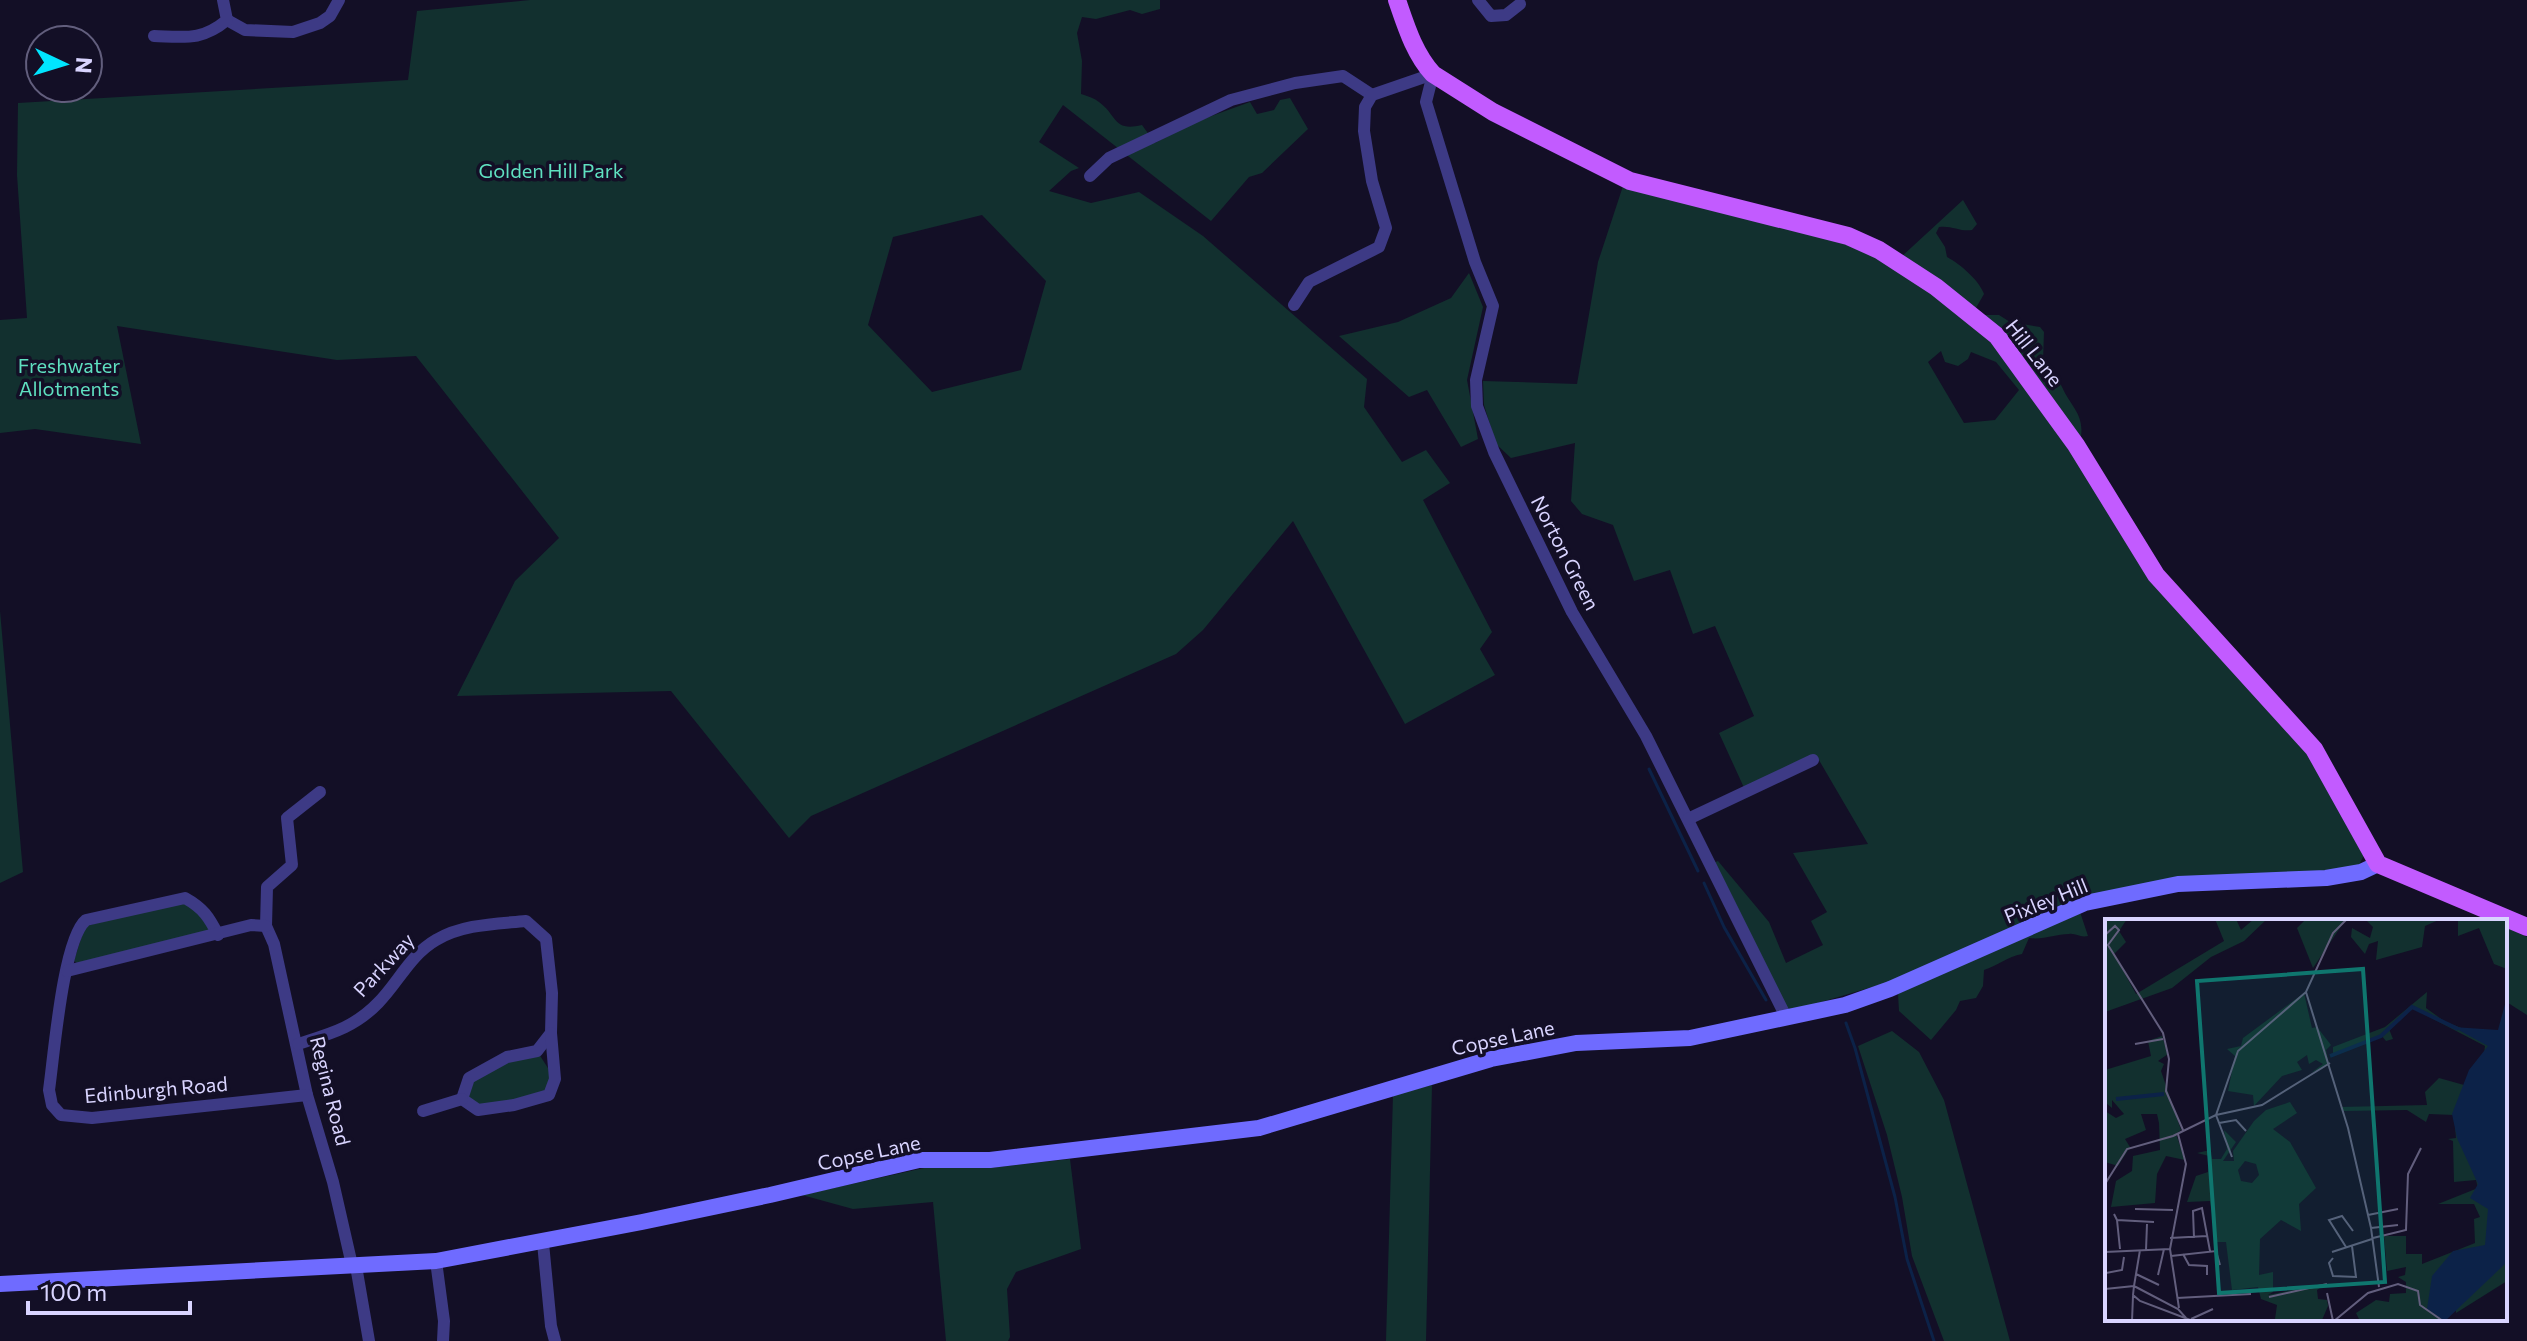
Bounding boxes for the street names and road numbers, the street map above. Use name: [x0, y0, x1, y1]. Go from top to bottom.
street label: Hill Lane: [2001, 314, 2068, 391]
street label: Norton Green: [1527, 491, 1605, 614]
street label: Pixley Hill: [2000, 872, 2091, 928]
street label: Parkway: [348, 928, 419, 1001]
street label: Copse Lane: [1449, 1014, 1556, 1060]
street label: Regina Road: [306, 1034, 356, 1148]
street label: Edinburgh Road: [83, 1071, 229, 1107]
street label: Copse Lane: [815, 1129, 922, 1175]

